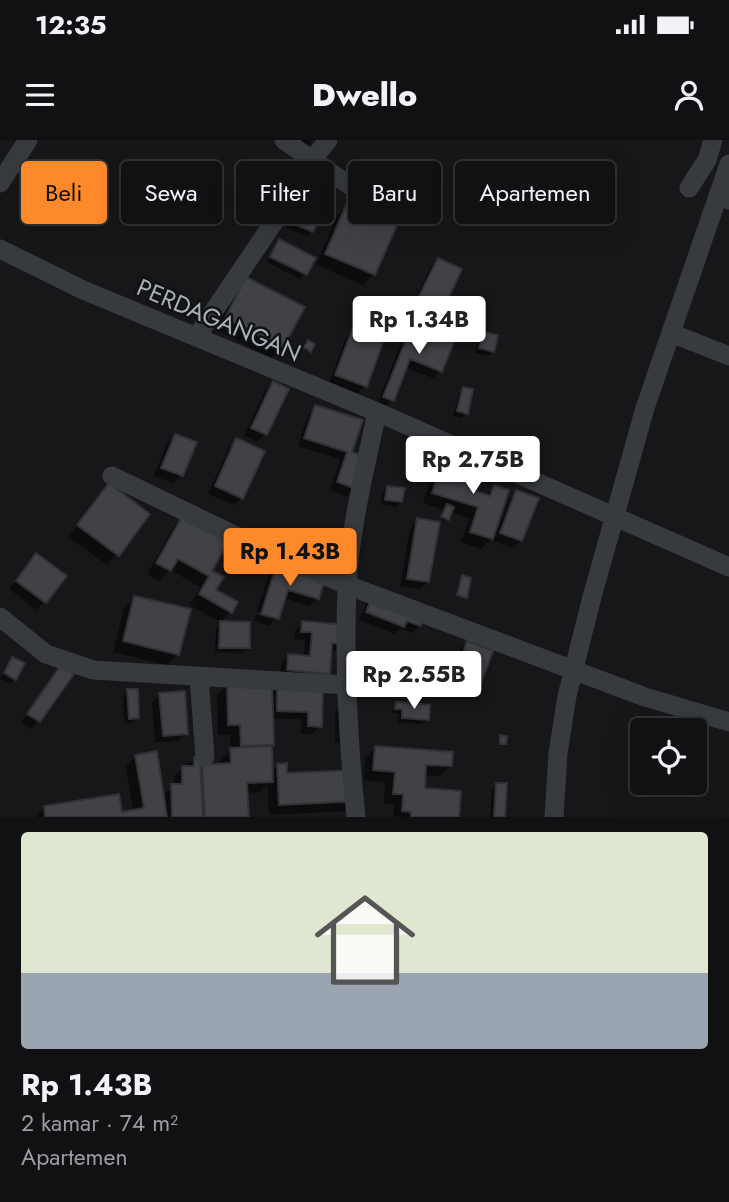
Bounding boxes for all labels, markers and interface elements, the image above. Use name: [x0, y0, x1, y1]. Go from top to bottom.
text: 12:35: [35, 6, 107, 44]
text: Dwello: [312, 72, 417, 118]
icon: menu: [21, 76, 59, 114]
icon: person: [670, 76, 708, 114]
chip: Beli: [21, 161, 107, 224]
chip: Sewa: [121, 161, 222, 224]
chip: Filter: [236, 161, 334, 224]
chip: Baru: [348, 161, 441, 224]
chip: Apartemen: [455, 161, 615, 224]
street label: PERDAGANGAN: [132, 270, 306, 370]
pin: Rp 1.34B: [347, 296, 491, 356]
text: Rp 1.34B: [369, 302, 469, 336]
pin: Rp 2.75B: [401, 436, 545, 496]
text: Rp 2.75B: [422, 442, 524, 476]
pin: Rp 1.43B: [218, 528, 362, 588]
text: Rp 1.43B: [240, 534, 340, 568]
pin: Rp 2.55B: [342, 652, 486, 711]
text: Rp 2.55B: [362, 657, 466, 691]
map controls: [630, 718, 707, 795]
button: locate: [630, 718, 707, 795]
icon: home: [302, 877, 428, 1003]
text: Rp 1.43B: [21, 1063, 152, 1106]
text: 2 kamar · 74 m²: [21, 1106, 178, 1140]
text: Apartemen: [21, 1140, 127, 1174]

